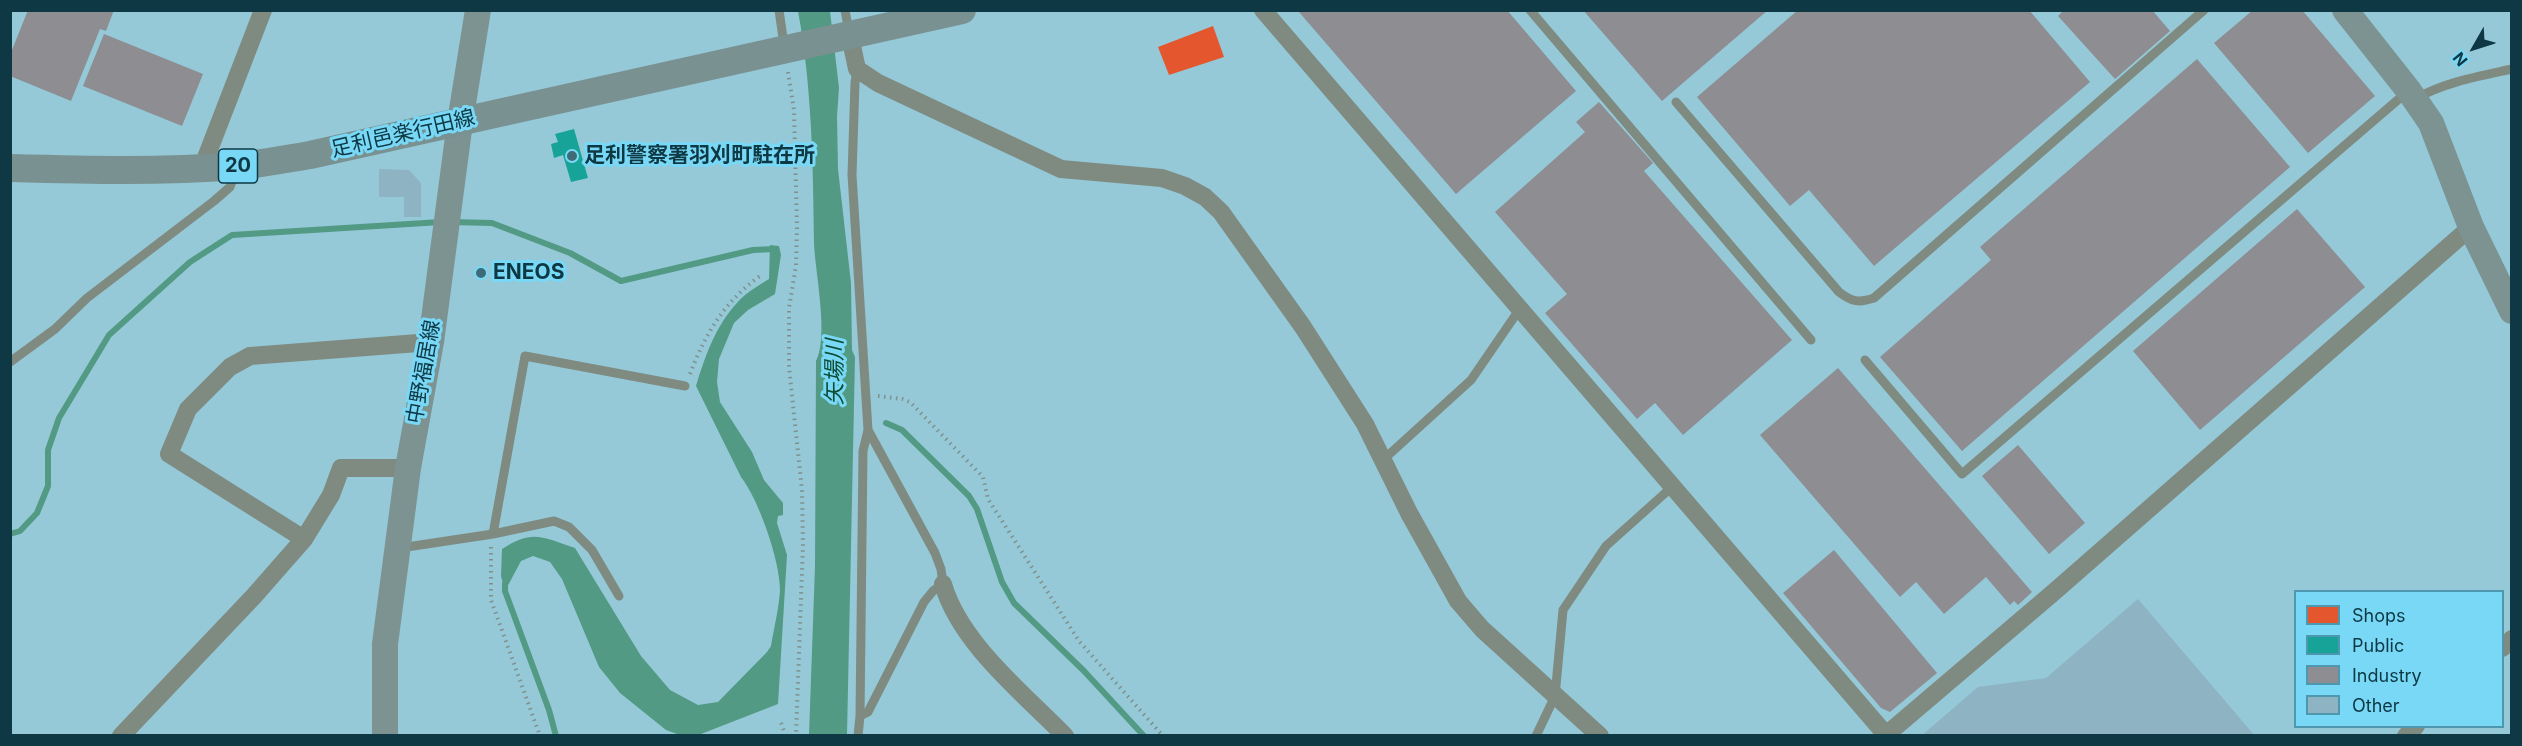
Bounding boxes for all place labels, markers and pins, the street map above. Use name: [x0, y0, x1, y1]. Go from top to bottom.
place label: 足利警察署羽刈町駐在所: [584, 143, 815, 169]
marker: 足利警察署羽刈町駐在所: [565, 149, 579, 163]
place label: ENEOS: [493, 260, 564, 286]
marker: ENEOS: [474, 266, 488, 280]

